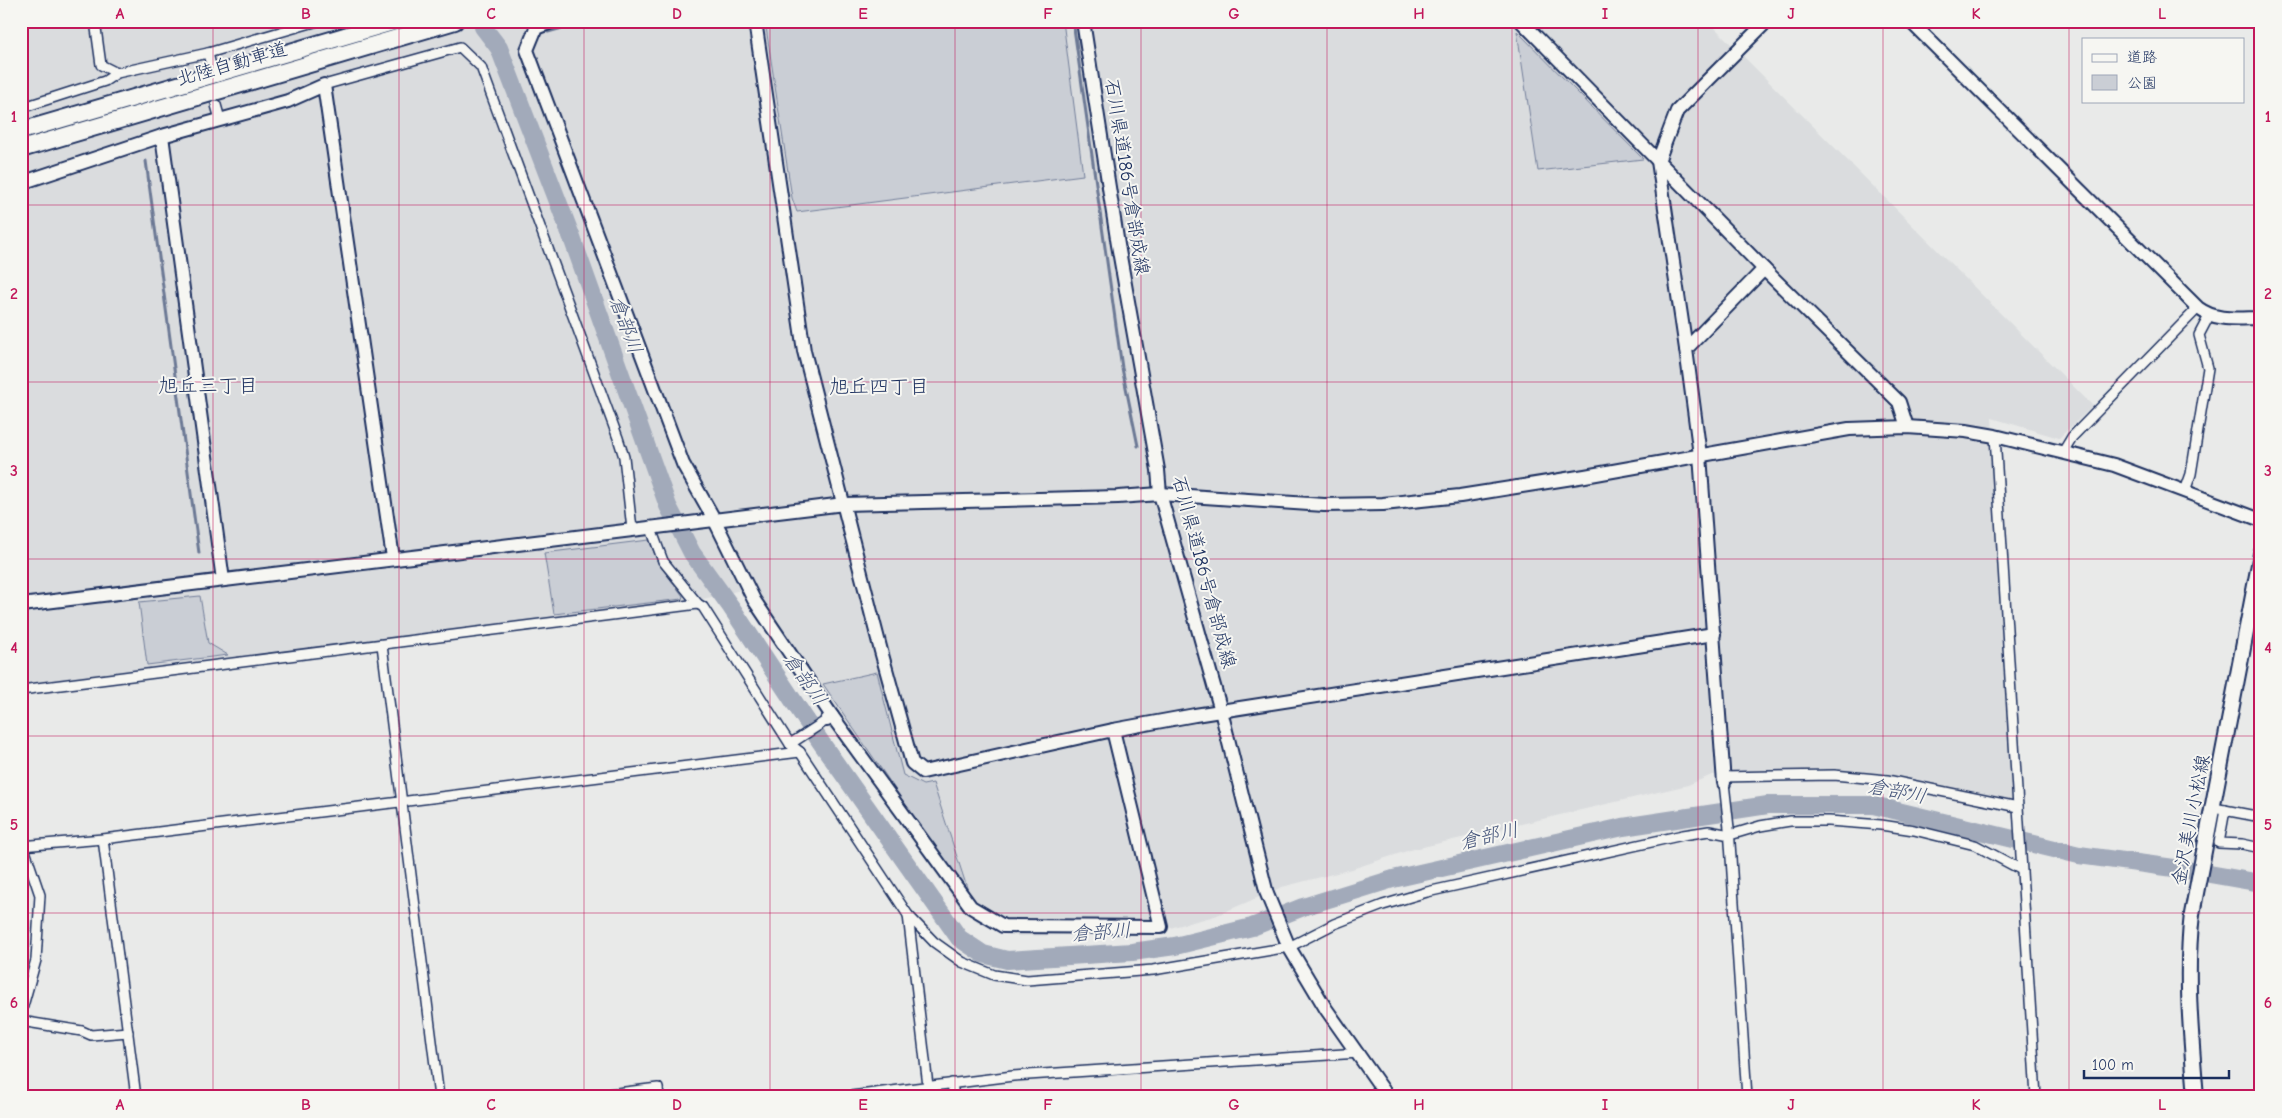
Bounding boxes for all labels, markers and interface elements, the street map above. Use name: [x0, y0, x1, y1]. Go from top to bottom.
text: A: [116, 5, 125, 23]
text: B: [301, 5, 311, 23]
text: C: [486, 5, 496, 23]
text: D: [672, 5, 682, 23]
text: E: [858, 5, 868, 23]
text: F: [1043, 5, 1053, 23]
text: G: [1228, 5, 1240, 23]
text: H: [1413, 5, 1425, 23]
text: I: [1602, 5, 1608, 23]
text: J: [1787, 5, 1795, 23]
text: K: [1971, 5, 1981, 23]
text: L: [2158, 5, 2166, 23]
street label: 北陸自動車道: [174, 38, 290, 90]
legend: [2082, 38, 2244, 102]
text: 道路: [2127, 48, 2157, 66]
text: 公園: [2127, 74, 2157, 92]
street label: 石川県道186号倉部成線: [1101, 77, 1153, 277]
text: 1: [11, 108, 17, 126]
text: 1: [2265, 108, 2271, 126]
text: 2: [10, 285, 18, 303]
text: 2: [2264, 285, 2272, 303]
water label: 倉部川: [605, 293, 647, 357]
district label: 旭丘三丁目: [158, 374, 258, 397]
district label: 旭丘四丁目: [829, 375, 929, 398]
text: 3: [10, 462, 18, 480]
text: 3: [2264, 462, 2272, 480]
street label: 石川県道186号倉部成線: [1168, 473, 1240, 671]
text: 4: [10, 639, 18, 657]
text: 4: [2264, 639, 2272, 657]
water label: 倉部川: [778, 648, 832, 710]
street label: 金沢美川小松線: [2168, 753, 2214, 887]
water label: 倉部川: [1865, 774, 1929, 808]
text: 5: [10, 816, 18, 834]
text: 5: [2264, 816, 2272, 834]
water label: 倉部川: [1457, 818, 1521, 854]
water label: 倉部川: [1070, 918, 1132, 946]
text: 6: [10, 994, 18, 1012]
text: 6: [2264, 994, 2272, 1012]
scale bar: [2084, 1048, 2230, 1080]
text: 100 m: [2092, 1056, 2134, 1074]
text: A: [116, 1096, 125, 1114]
text: B: [301, 1096, 311, 1114]
text: C: [486, 1096, 496, 1114]
text: D: [672, 1096, 682, 1114]
text: E: [858, 1096, 868, 1114]
text: F: [1043, 1096, 1053, 1114]
text: G: [1228, 1096, 1240, 1114]
text: H: [1413, 1096, 1425, 1114]
text: I: [1602, 1096, 1608, 1114]
text: J: [1787, 1096, 1795, 1114]
text: K: [1971, 1096, 1981, 1114]
text: L: [2158, 1096, 2166, 1114]

